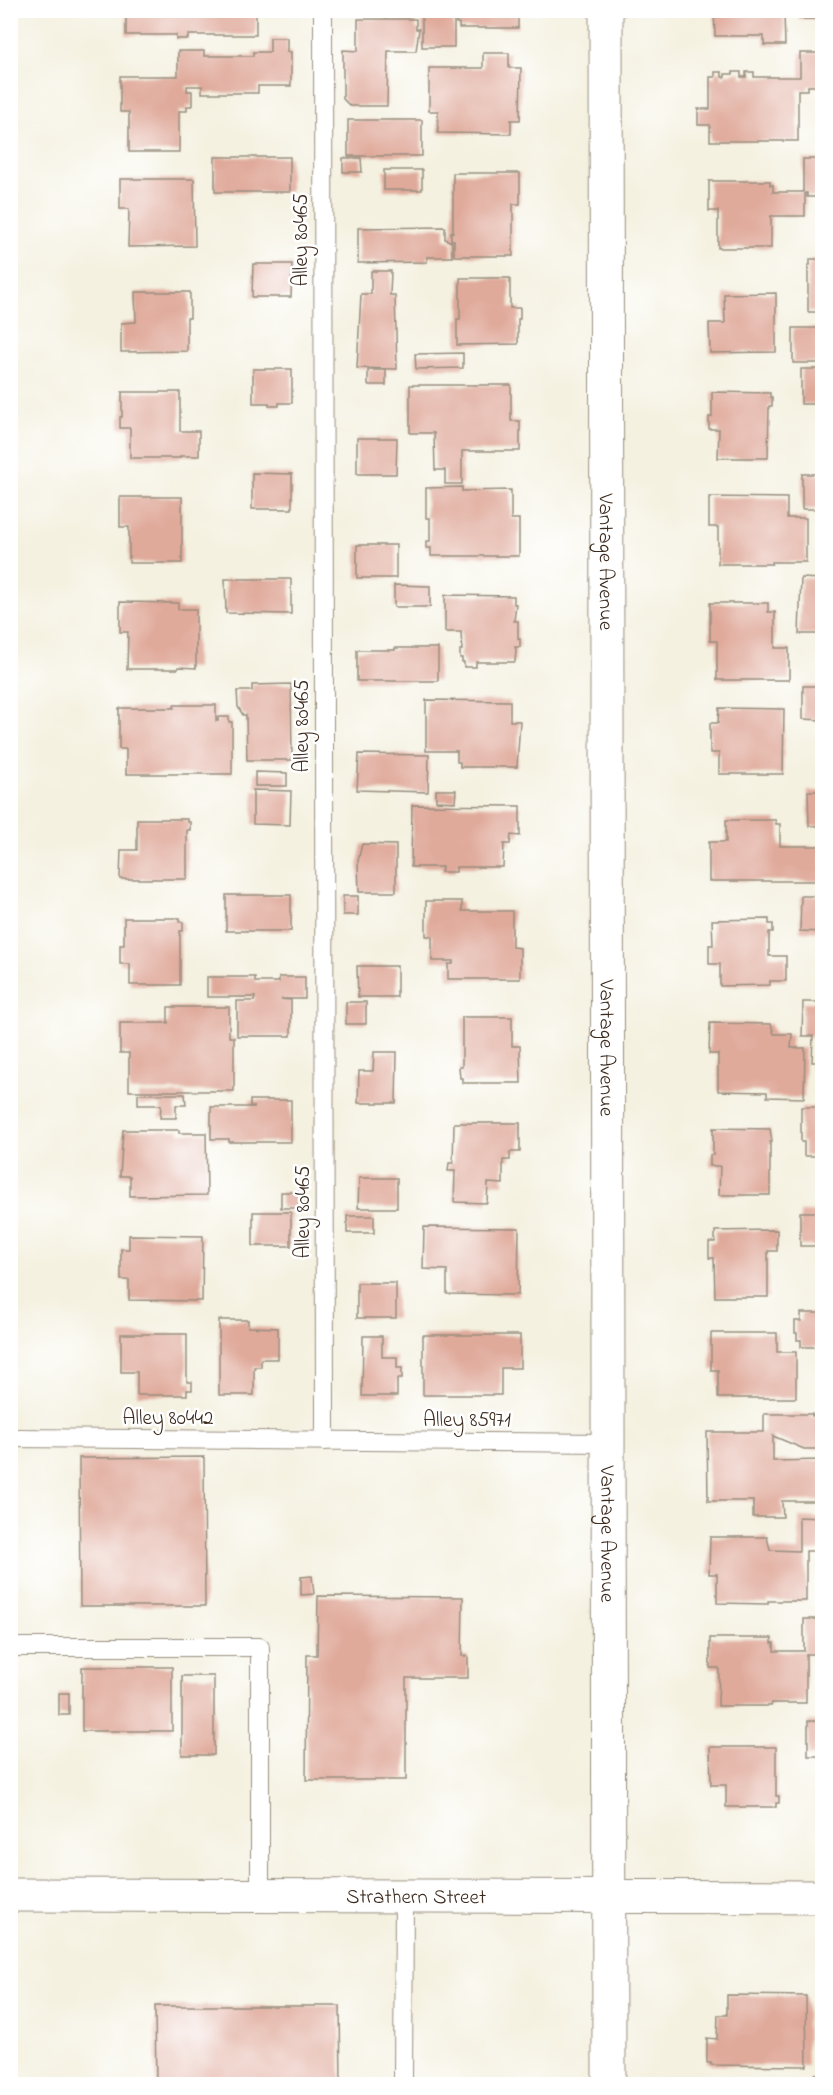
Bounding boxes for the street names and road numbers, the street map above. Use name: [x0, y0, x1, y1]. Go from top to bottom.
street label: Alley 80465: [287, 193, 319, 287]
street label: Vantage Avenue: [588, 493, 620, 631]
street label: Alley 80465: [288, 679, 320, 773]
street label: Vantage Avenue: [588, 979, 621, 1117]
street label: Alley 80465: [289, 1165, 321, 1259]
street label: Alley 80442: [122, 1404, 214, 1436]
street label: Alley 85971: [423, 1406, 511, 1438]
street label: Vantage Avenue: [589, 1465, 621, 1603]
street label: Strathern Street: [346, 1883, 486, 1913]

